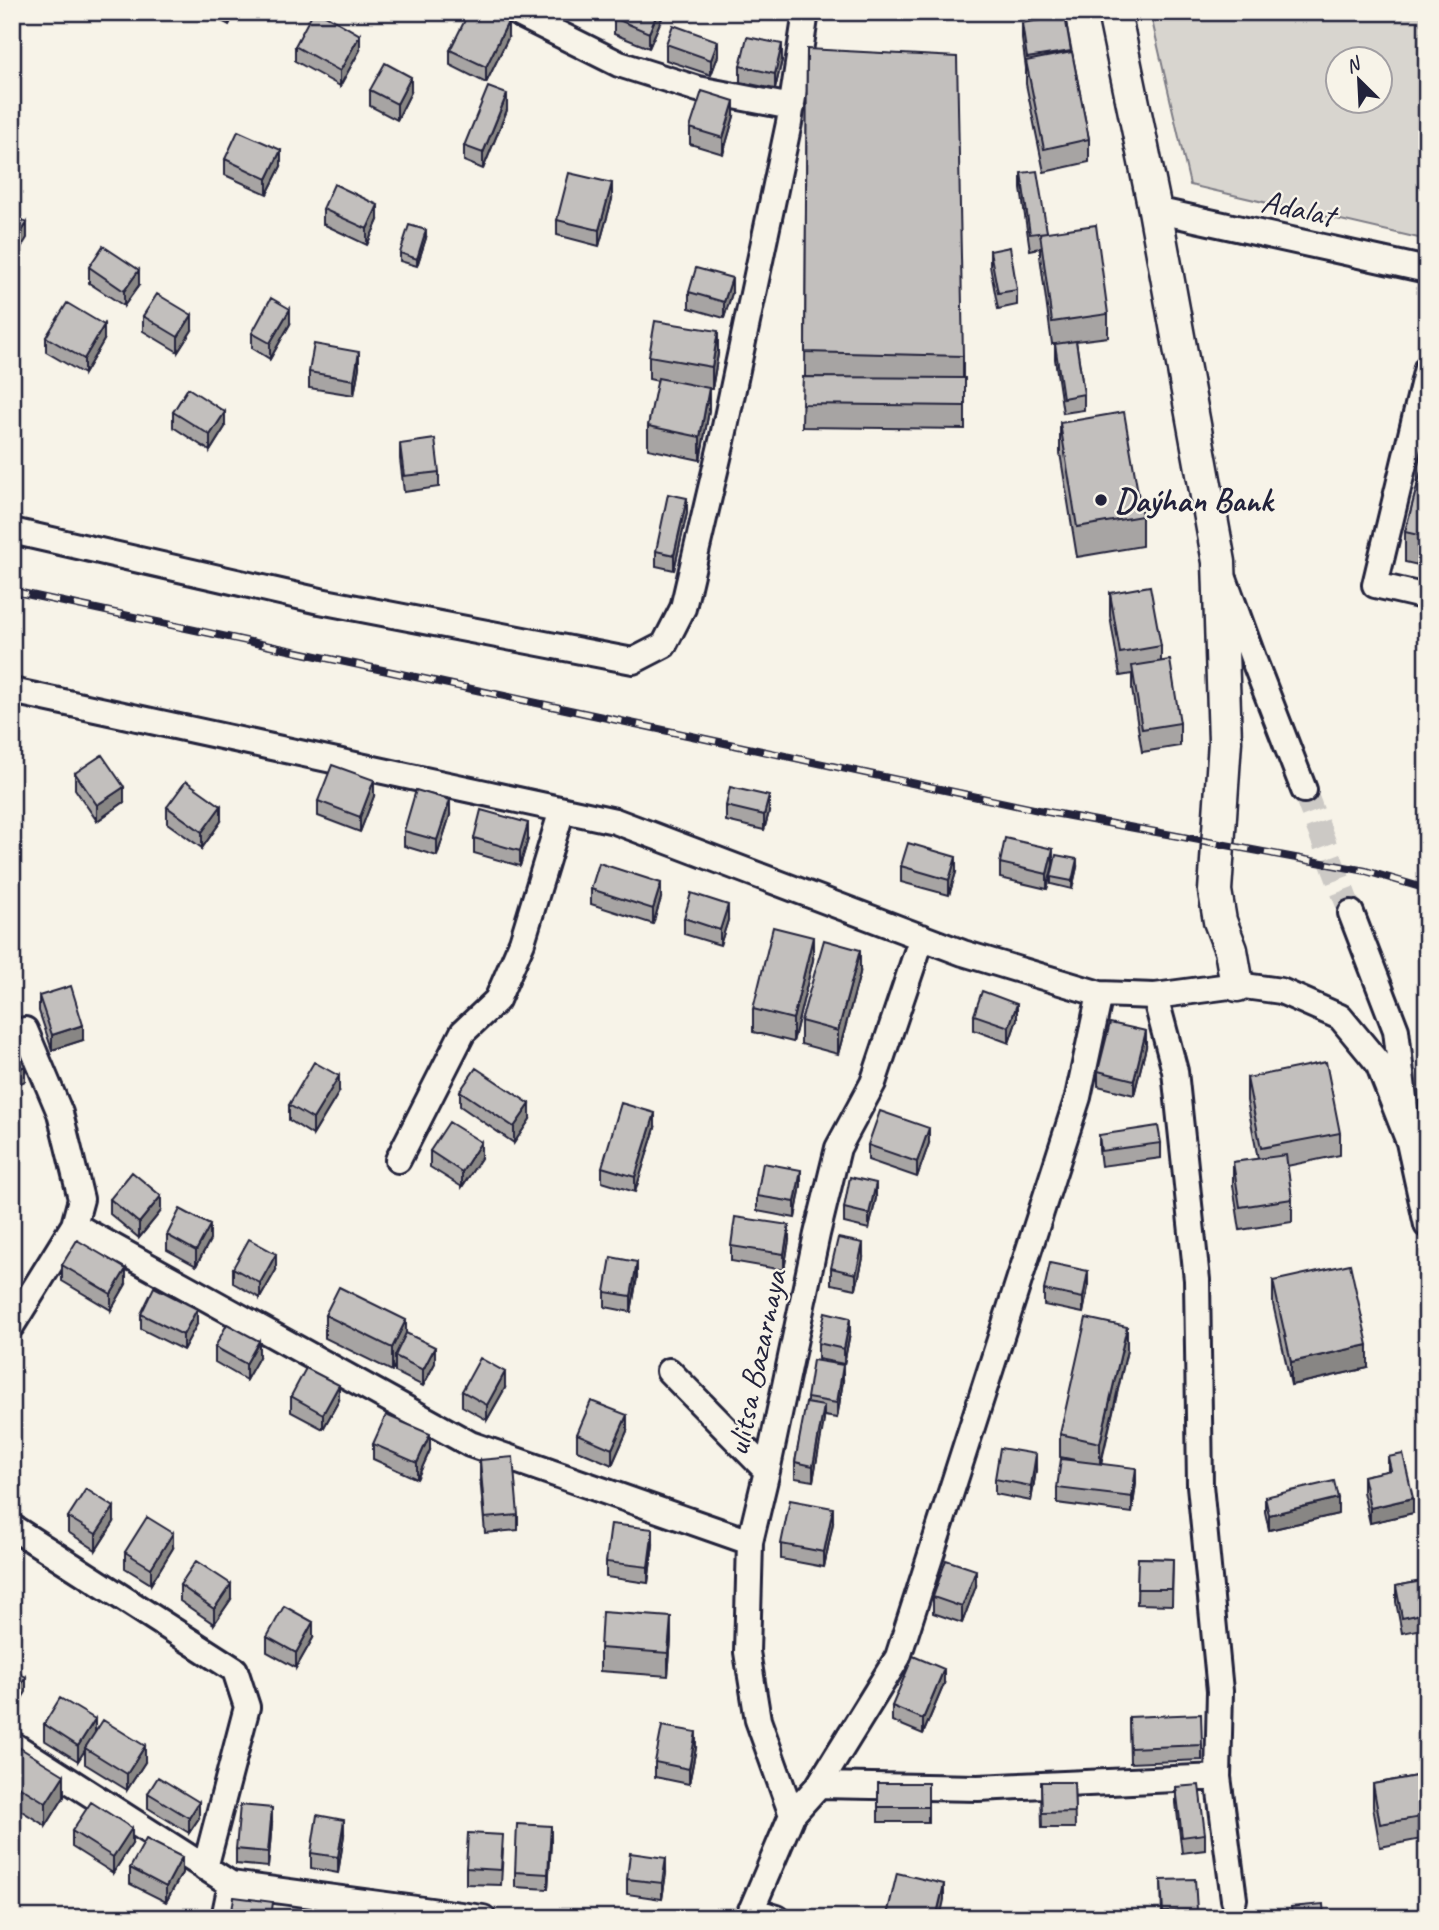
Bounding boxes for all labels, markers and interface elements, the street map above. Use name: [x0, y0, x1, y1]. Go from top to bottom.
north arrow: [1324, 46, 1394, 116]
text: N: [1342, 51, 1366, 79]
street label: Adalat: [1258, 180, 1342, 237]
place label: Daýhan Bank: [1115, 479, 1275, 521]
marker: Daýhan Bank: [1093, 492, 1109, 508]
street label: ulitsa Bazarnaya: [716, 1264, 797, 1460]

